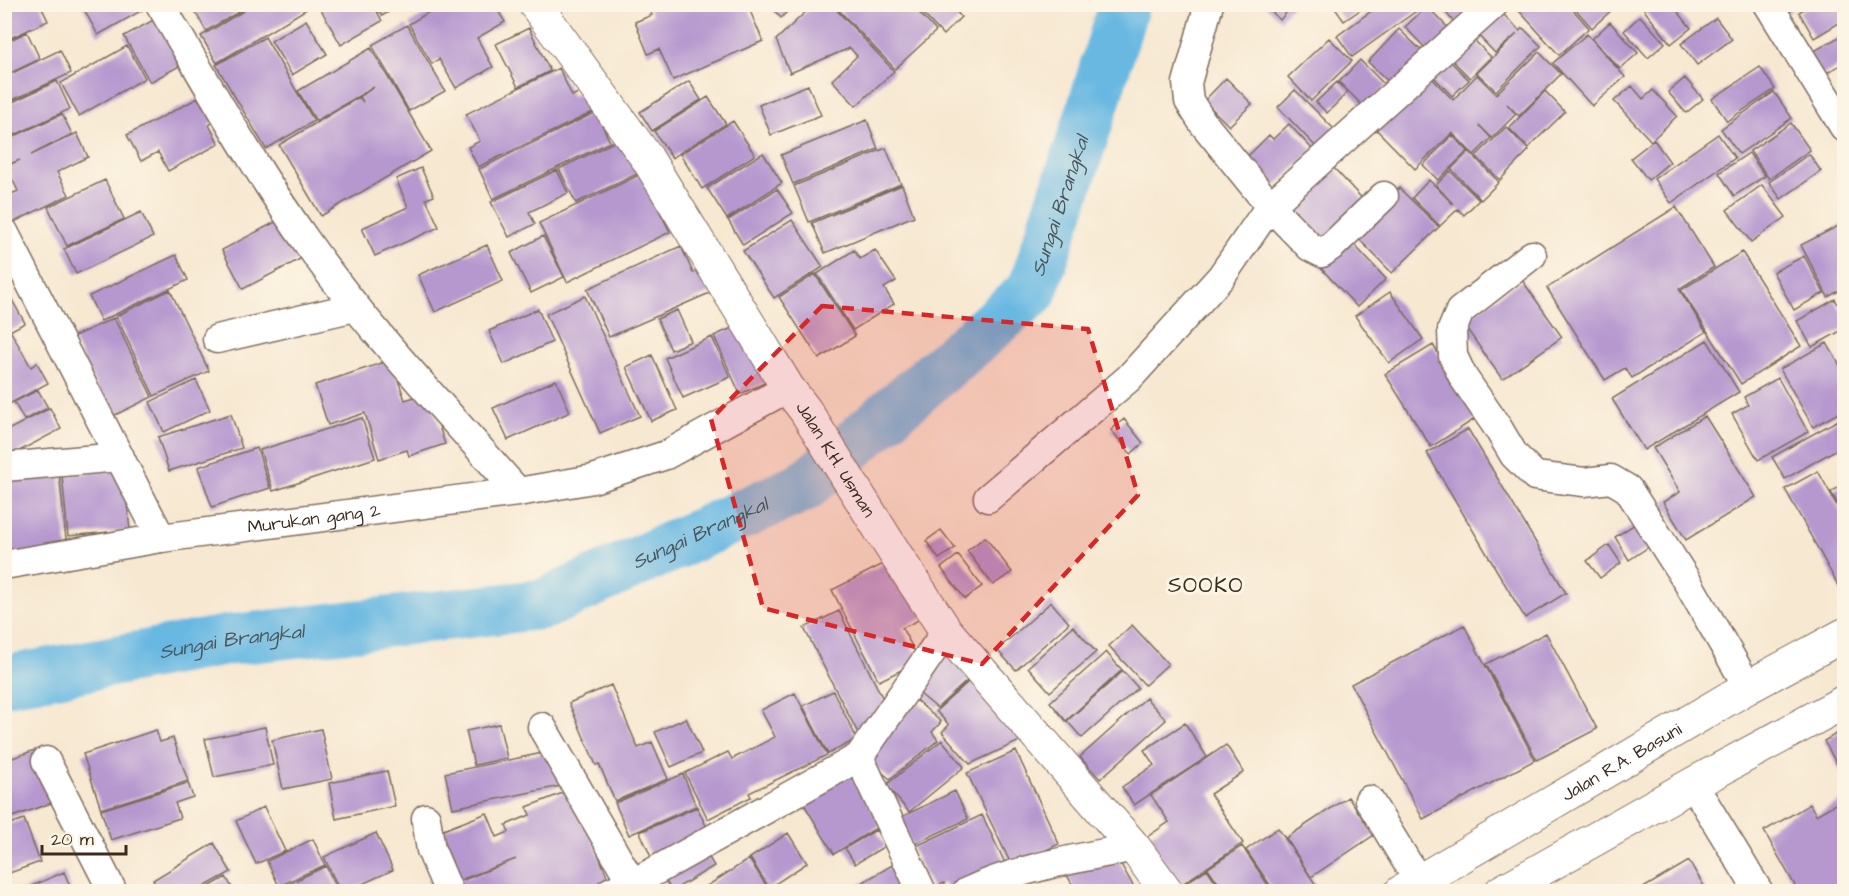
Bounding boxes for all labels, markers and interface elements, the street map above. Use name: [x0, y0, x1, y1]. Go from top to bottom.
water label: Sungai Brangkal: [1024, 130, 1097, 280]
street label: Jalan K.H. Usman: [790, 396, 882, 522]
water label: Sungai Brangkal: [628, 489, 775, 576]
street label: Murukan gang 2: [246, 497, 382, 539]
district label: SOOKO: [1168, 571, 1244, 600]
water label: Sungai Brangkal: [157, 617, 308, 666]
street label: Jalan R.A. Basuni: [1557, 716, 1686, 807]
scale bar: [42, 818, 126, 856]
text: 20 m: [51, 827, 94, 852]

